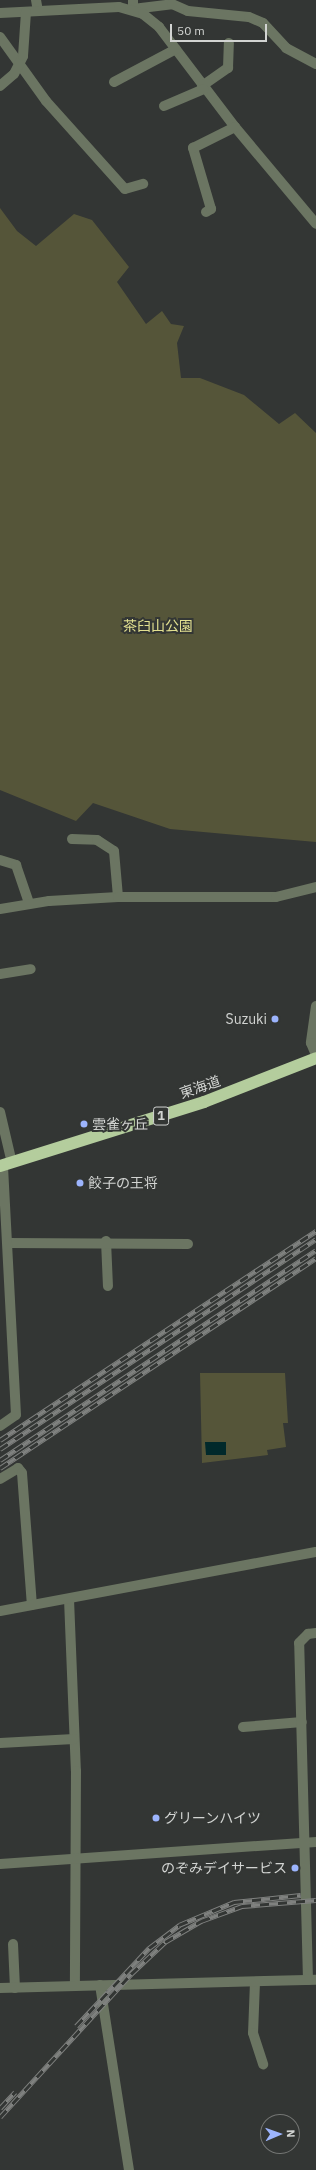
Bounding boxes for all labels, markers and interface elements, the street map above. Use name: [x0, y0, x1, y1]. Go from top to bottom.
scale bar: [172, 16, 269, 42]
text: 50 m: [177, 23, 205, 38]
park label: 茶臼山公園: [123, 618, 193, 634]
place label: Suzuki: [226, 1011, 267, 1027]
marker: Suzuki: [270, 1014, 280, 1024]
street label: 東海道: [177, 1072, 223, 1102]
road number: 1: [153, 1105, 169, 1127]
place label: 雲雀ヶ丘: [92, 1116, 148, 1132]
marker: 雲雀ヶ丘: [79, 1119, 89, 1129]
place label: 餃子の王将: [88, 1175, 158, 1191]
marker: 餃子の王将: [75, 1178, 85, 1188]
place label: グリーンハイツ: [164, 1810, 262, 1826]
marker: グリーンハイツ: [151, 1813, 161, 1823]
place label: のぞみデイサービス: [161, 1860, 287, 1876]
marker: のぞみデイサービス: [290, 1863, 300, 1873]
north arrow: [260, 2114, 300, 2154]
text: N: [284, 2129, 298, 2138]

